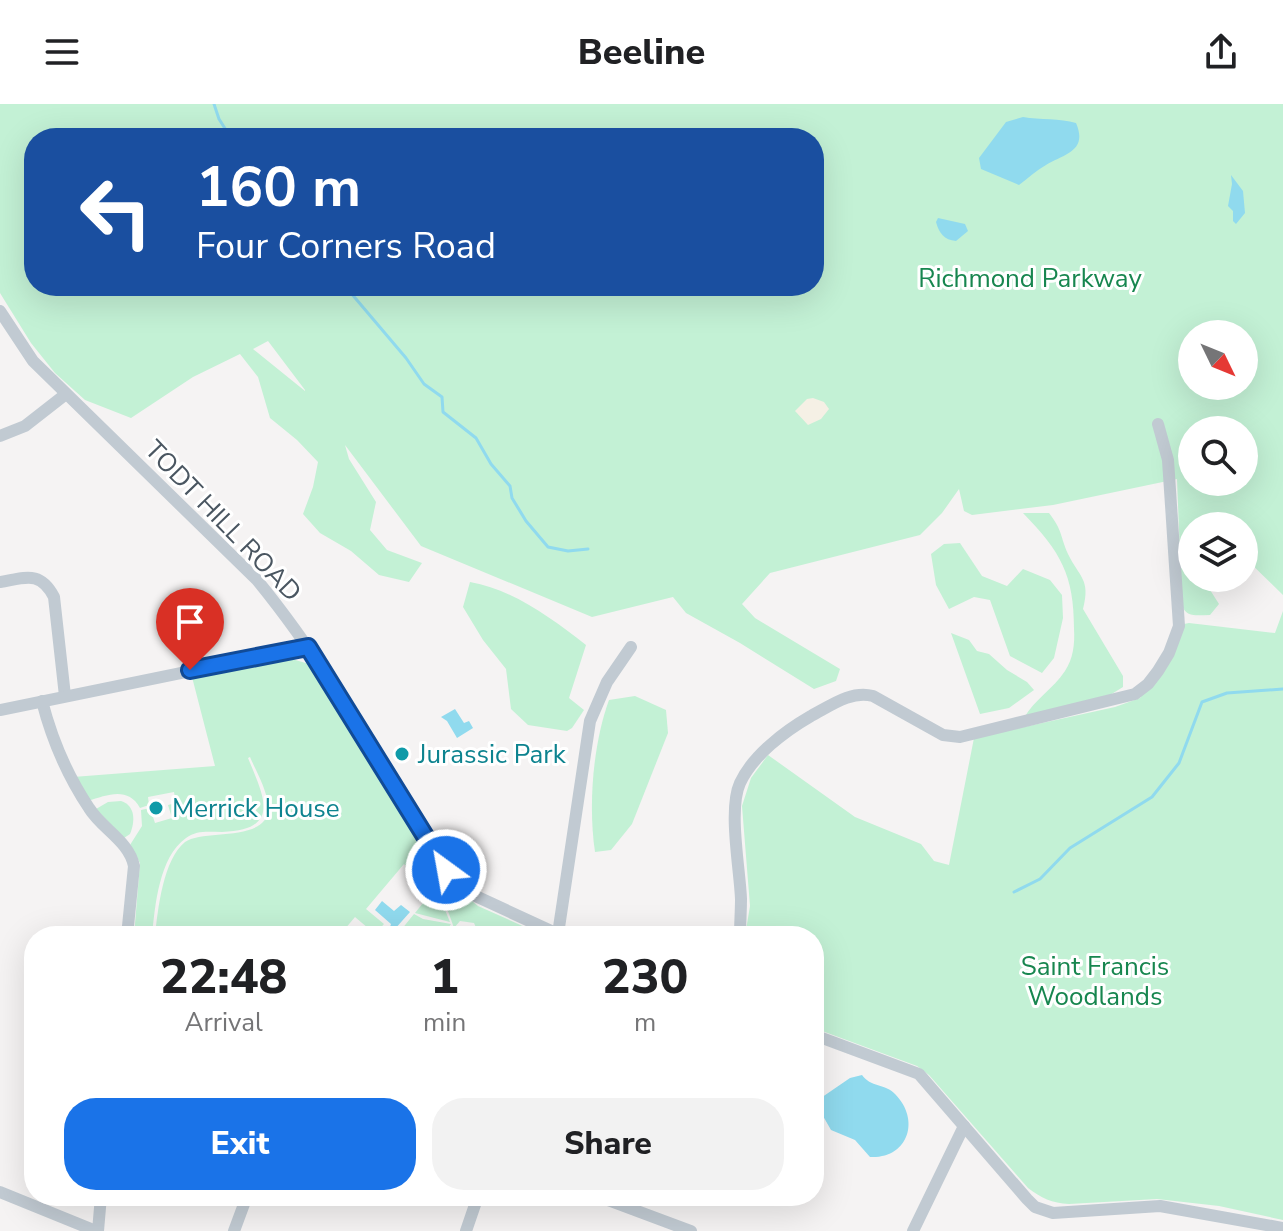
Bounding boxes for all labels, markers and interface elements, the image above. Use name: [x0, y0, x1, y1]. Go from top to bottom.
text: Beeline: [578, 28, 705, 77]
icon: menu: [40, 30, 84, 74]
icon: share: [1199, 30, 1243, 74]
text: 160 m: [196, 149, 361, 226]
icon: left: [64, 160, 168, 264]
text: Four Corners Road: [196, 222, 496, 271]
park label: Richmond Parkway: [918, 261, 1142, 296]
north arrow: [1178, 320, 1258, 400]
map controls: [1178, 320, 1258, 592]
button: search: [1178, 416, 1258, 496]
street label: TODT HILL ROAD: [137, 433, 309, 609]
button: layers: [1178, 512, 1258, 592]
pin: [156, 588, 224, 670]
icon: arrive: [168, 600, 212, 644]
place label: Jurassic Park: [417, 737, 567, 772]
marker: Jurassic Park: [393, 745, 411, 763]
place label: Merrick House: [172, 791, 340, 826]
marker: Merrick House: [147, 799, 165, 817]
position arrow: [404, 828, 488, 912]
text: 22:48: [160, 944, 287, 1010]
text: 1: [430, 944, 459, 1010]
text: 230: [602, 944, 688, 1010]
park label: Saint Francis Woodlands: [1021, 949, 1169, 1014]
text: Arrival: [184, 1005, 263, 1040]
text: min: [423, 1005, 466, 1040]
text: m: [634, 1005, 656, 1040]
button: Exit: [64, 1098, 416, 1190]
button: Share: [432, 1098, 784, 1190]

